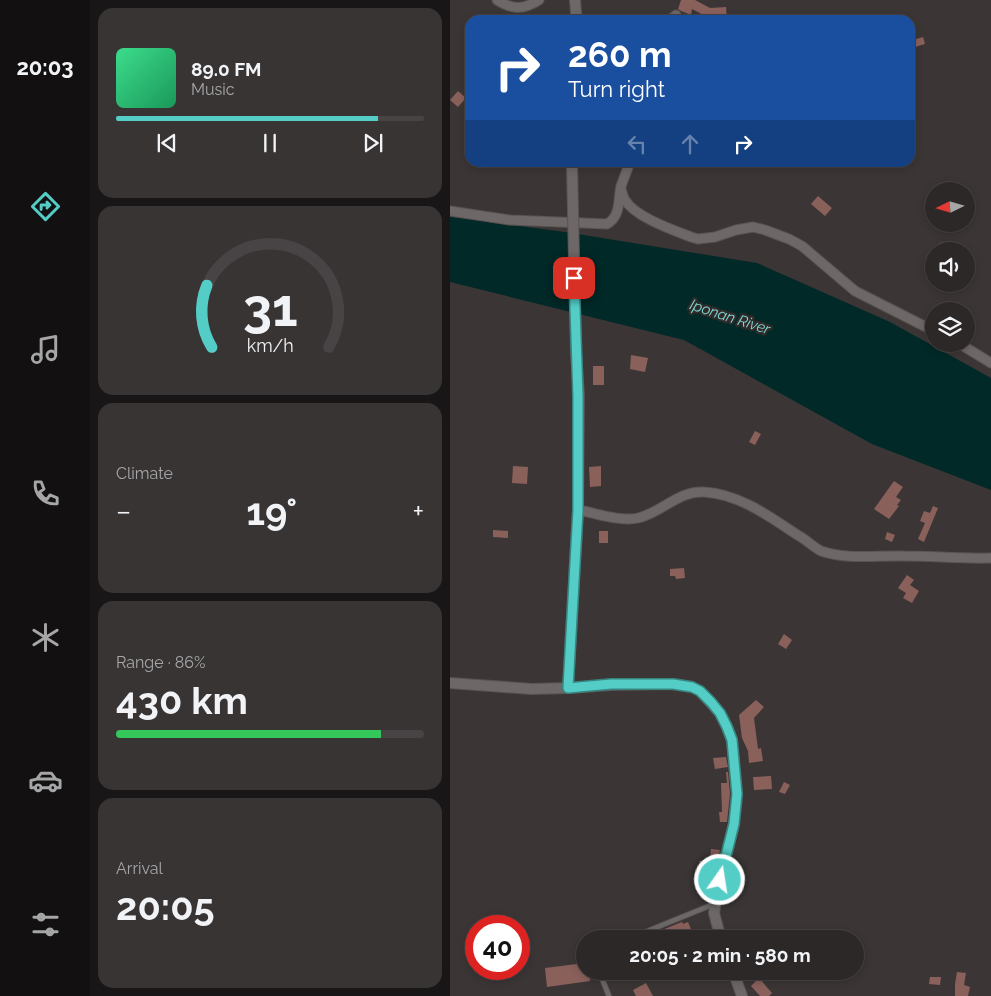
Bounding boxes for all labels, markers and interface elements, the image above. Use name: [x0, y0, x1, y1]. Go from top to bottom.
text: 260 m: [568, 34, 671, 75]
icon: right: [485, 35, 550, 100]
text: 20:03: [16, 54, 74, 80]
text: 89.0 FM: [191, 58, 262, 80]
text: Turn right: [568, 76, 665, 102]
text: Music: [191, 80, 235, 99]
icon: previous: [153, 129, 181, 157]
icon: pause: [256, 129, 284, 157]
icon: next: [359, 129, 387, 157]
icon: left: [623, 130, 651, 158]
icon: ahead: [676, 130, 704, 158]
icon: right: [729, 130, 757, 158]
north arrow: [925, 182, 975, 232]
map controls: [925, 182, 975, 352]
icon: directions: [28, 189, 63, 224]
button: sound: [925, 242, 975, 292]
pin: [553, 257, 595, 299]
icon: arrive: [560, 264, 588, 292]
text: 31: [243, 277, 297, 338]
water label: Iponan River: [687, 296, 773, 339]
button: layers: [925, 302, 975, 352]
icon: music: [28, 332, 63, 367]
text: km/h: [246, 335, 294, 356]
text: Climate: [116, 464, 173, 483]
icon: phone: [28, 476, 63, 511]
text: 19°: [246, 489, 297, 534]
text: −: [116, 495, 131, 528]
text: +: [412, 495, 424, 528]
icon: climate: [28, 620, 63, 655]
text: Range · 86%: [116, 653, 205, 672]
text: 430 km: [116, 678, 248, 723]
icon: car: [28, 763, 63, 798]
position arrow: [693, 853, 745, 905]
text: Arrival: [116, 859, 163, 878]
text: 20:05: [116, 884, 215, 929]
icon: filters: [28, 907, 63, 942]
speed limit sign: 40: [465, 915, 530, 980]
text: 20:05 · 2 min · 580 m: [629, 944, 811, 966]

